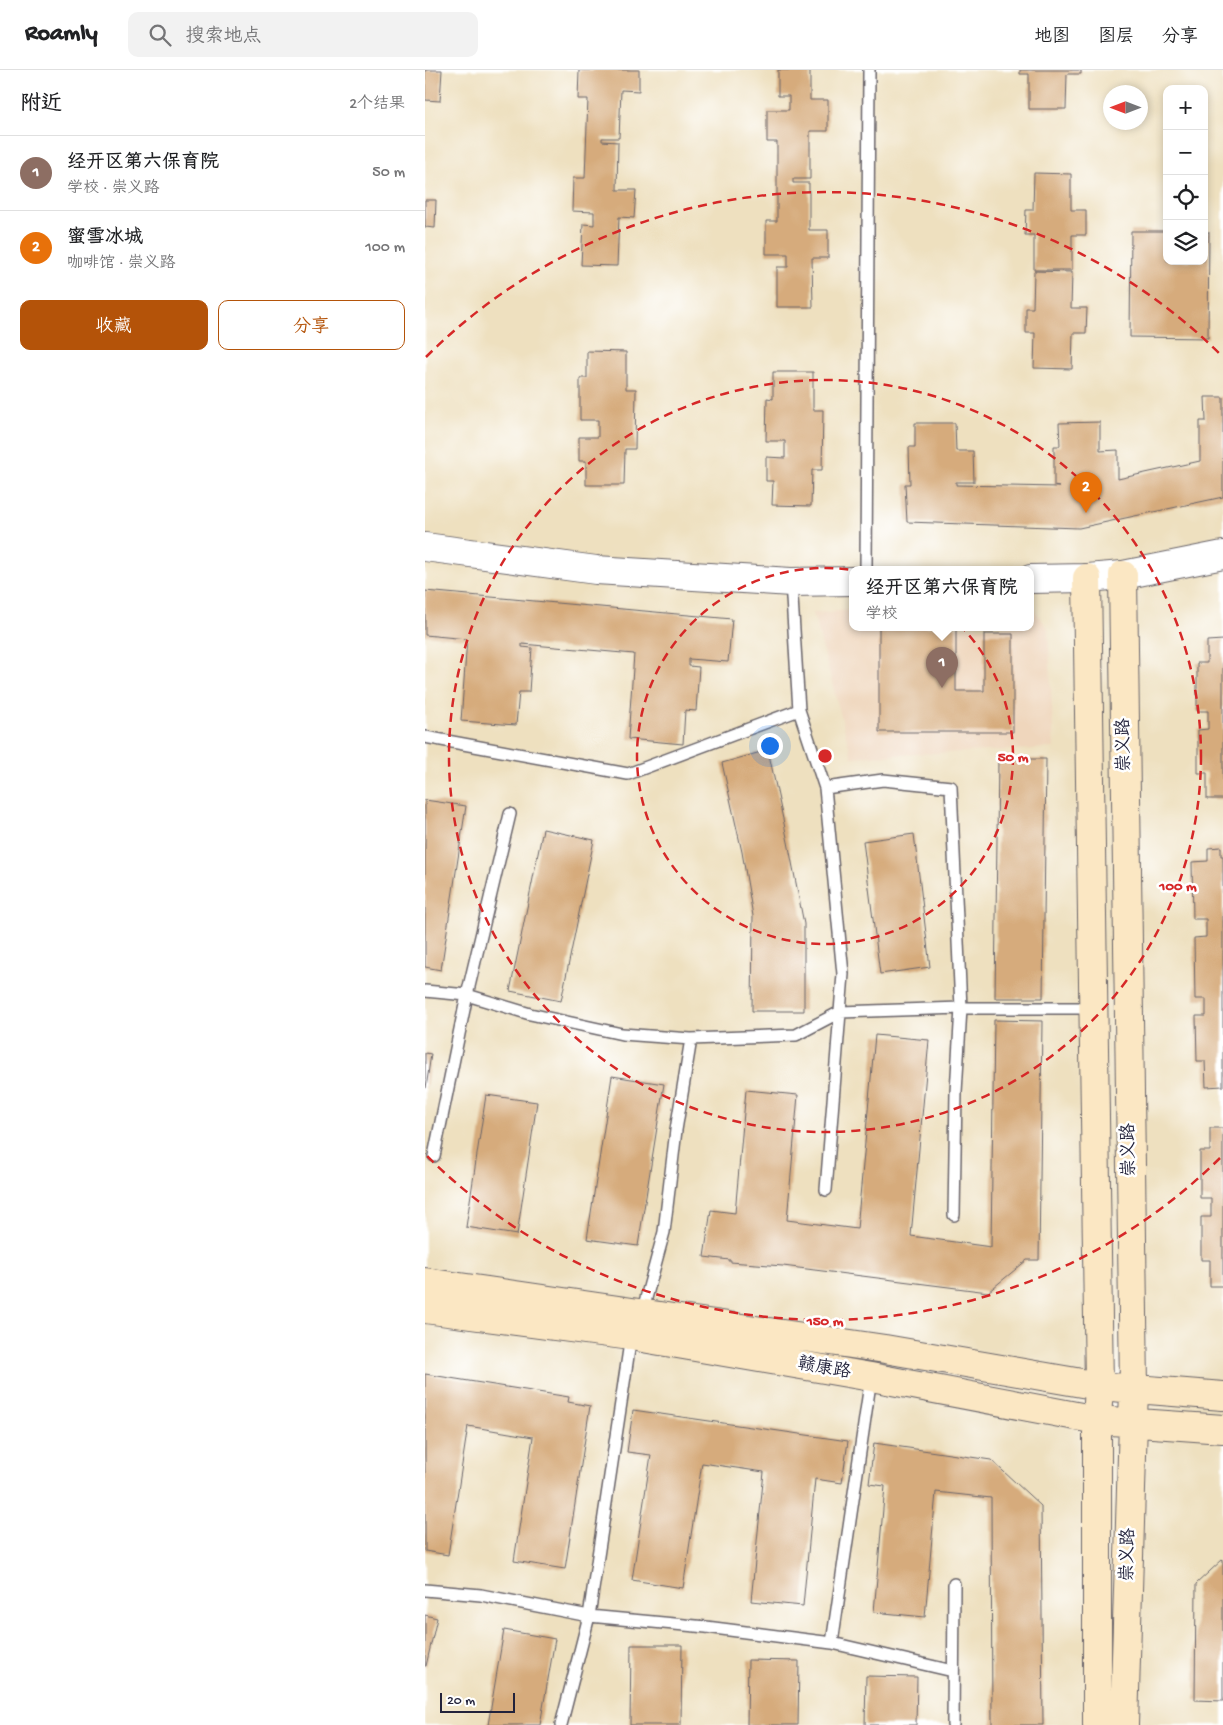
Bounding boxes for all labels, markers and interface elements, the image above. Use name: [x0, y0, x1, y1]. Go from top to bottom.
search box: [128, 12, 478, 57]
text: Roamly: [25, 20, 98, 49]
icon: search: [146, 21, 174, 49]
text: 搜索地点: [186, 26, 262, 49]
text: 地图: [1034, 27, 1070, 48]
text: 图层: [1098, 27, 1134, 48]
text: 分享: [1162, 27, 1198, 48]
north arrow: [1103, 85, 1148, 130]
map controls: [1163, 85, 1208, 265]
button: +: [1163, 85, 1208, 130]
text: 附近: [20, 93, 62, 118]
text: 2个结果: [349, 96, 405, 115]
button: −: [1163, 130, 1208, 175]
text: 经开区第六保育院: [67, 152, 219, 175]
text: 1: [33, 164, 39, 183]
text: 50 m: [372, 164, 405, 183]
button: locate: [1163, 175, 1208, 220]
text: 学校 · 崇义路: [67, 180, 160, 199]
button: layers: [1163, 220, 1208, 265]
text: 蜜雪冰城: [67, 227, 143, 250]
text: 2: [32, 239, 40, 258]
text: 100 m: [365, 239, 405, 258]
text: 咖啡馆 · 崇义路: [67, 255, 176, 274]
button: 收藏: [20, 300, 208, 350]
button: 分享: [218, 300, 405, 350]
pin: 2: [1070, 472, 1102, 513]
popup: [849, 566, 1034, 631]
text: 经开区第六保育院: [865, 578, 1018, 601]
text: 学校: [865, 606, 898, 625]
pin: 1: [926, 647, 958, 688]
street label: 崇义路: [1113, 718, 1136, 772]
your location: [757, 733, 783, 759]
centre of rings: [816, 747, 834, 765]
text: 50 m: [998, 749, 1029, 767]
text: 100 m: [1158, 878, 1197, 896]
street label: 崇义路: [1118, 1123, 1141, 1177]
text: 150 m: [806, 1313, 844, 1331]
street label: 赣康路: [796, 1352, 853, 1384]
street label: 崇义路: [1117, 1528, 1140, 1582]
scale bar: [440, 1690, 515, 1713]
text: 20 m: [447, 1693, 475, 1710]

